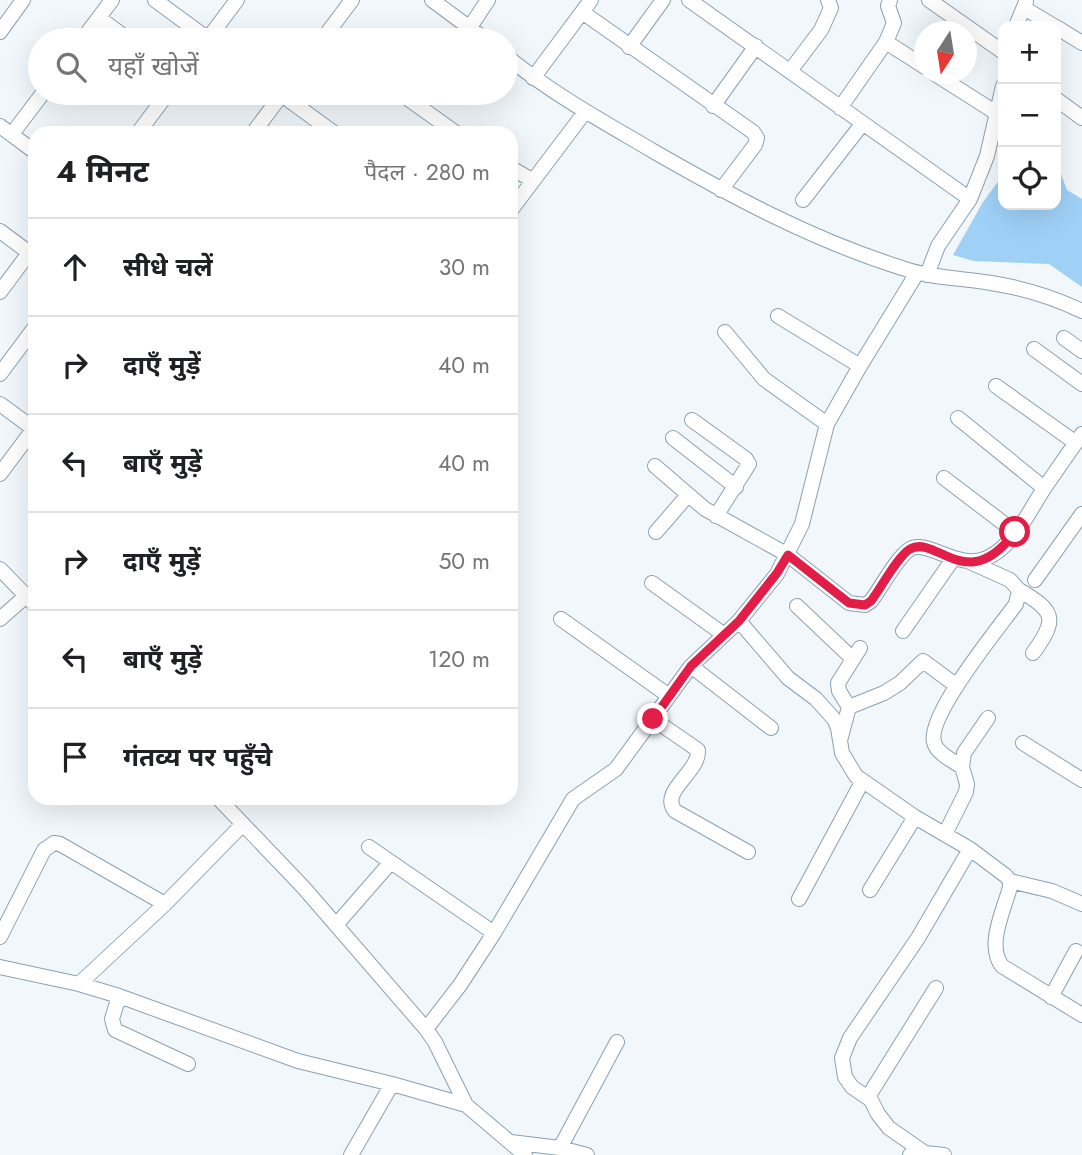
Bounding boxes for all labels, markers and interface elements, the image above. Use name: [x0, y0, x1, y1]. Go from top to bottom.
north arrow: [914, 21, 977, 84]
map controls: [998, 21, 1061, 210]
button: +: [998, 21, 1061, 84]
search box: [28, 28, 518, 105]
text: यहाँ खोजें: [108, 47, 199, 85]
icon: search: [52, 48, 90, 86]
button: −: [998, 84, 1061, 147]
button: locate: [998, 147, 1061, 210]
text: 4 मिनट: [56, 150, 149, 193]
text: पैदल · 280 m: [364, 155, 490, 189]
icon: ahead: [56, 248, 94, 286]
text: सीधे चलें: [123, 248, 213, 286]
text: 30 m: [439, 250, 490, 284]
icon: right: [56, 346, 94, 384]
text: दाएँ मुड़ें: [123, 346, 201, 384]
text: 40 m: [438, 348, 490, 382]
icon: left: [56, 444, 94, 482]
text: बाएँ मुड़ें: [123, 444, 202, 482]
text: 40 m: [438, 446, 490, 480]
route start: [999, 516, 1030, 547]
icon: right: [56, 542, 94, 580]
text: दाएँ मुड़ें: [123, 542, 201, 580]
text: 50 m: [438, 544, 490, 578]
icon: left: [56, 640, 94, 678]
text: बाएँ मुड़ें: [123, 640, 202, 678]
text: 120 m: [428, 642, 490, 676]
route end: [637, 703, 668, 734]
icon: arrive: [56, 738, 94, 776]
text: गंतव्य पर पहुँचे: [123, 738, 272, 776]

